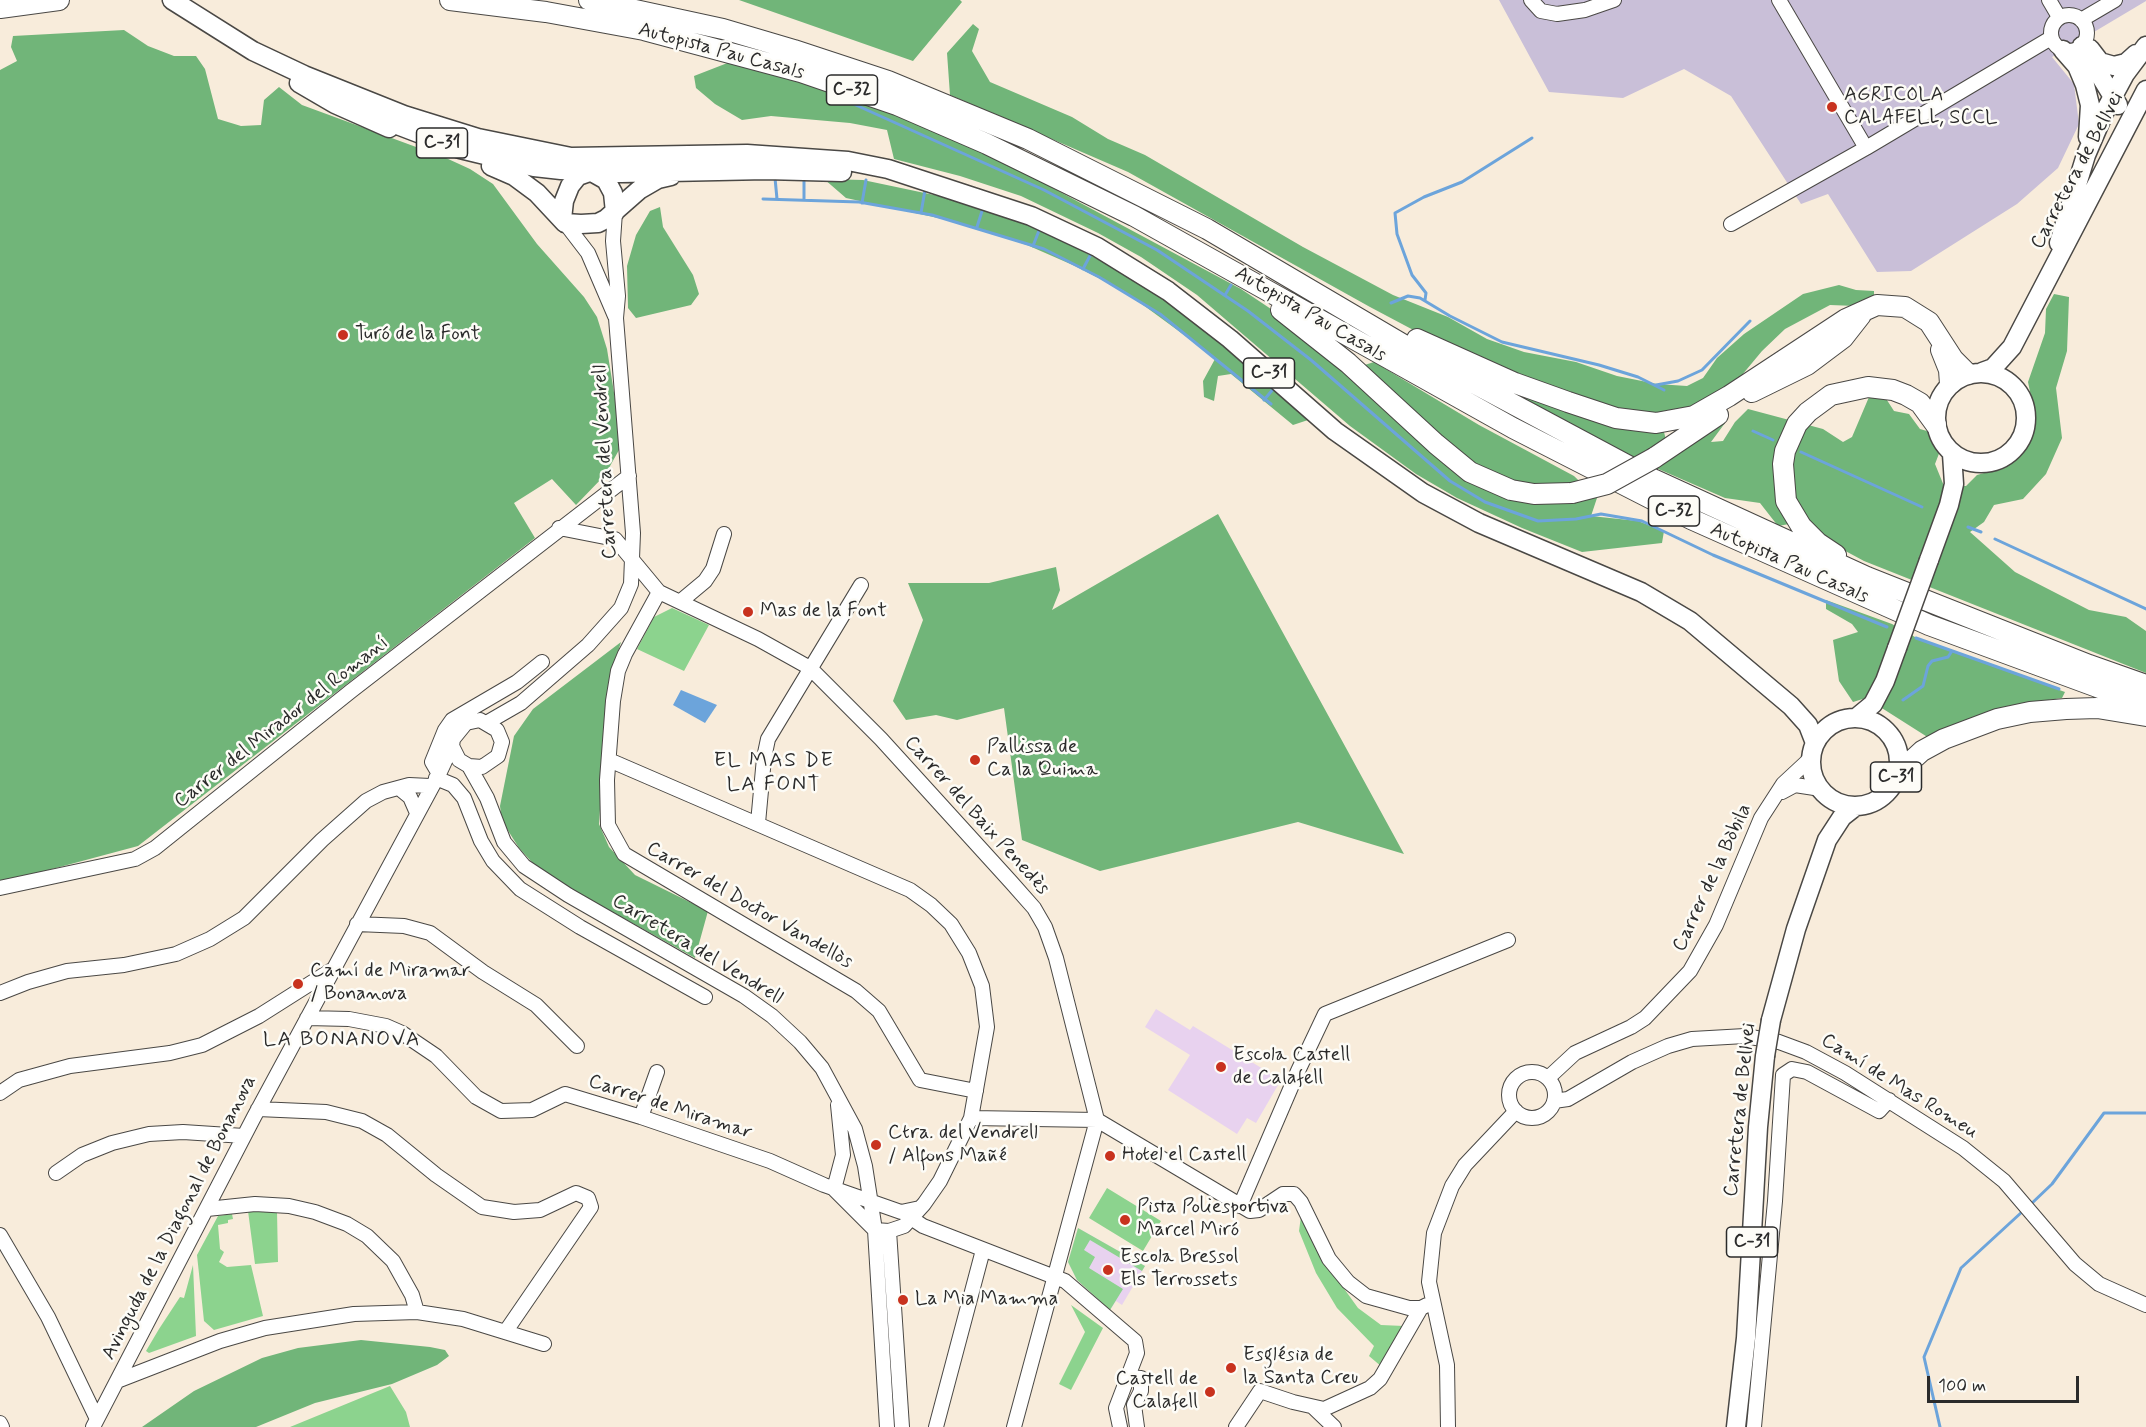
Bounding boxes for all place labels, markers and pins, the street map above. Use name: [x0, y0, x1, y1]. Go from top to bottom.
place label: AGRICOLA CALAFELL, SCCL: [1844, 84, 1997, 131]
marker: AGRICOLA CALAFELL, SCCL: [1825, 100, 1839, 114]
place label: Turó de la Font: [355, 323, 480, 347]
marker: Turó de la Font: [336, 328, 350, 342]
place label: Mas de la Font: [760, 600, 887, 624]
marker: Mas de la Font: [741, 605, 755, 619]
place label: Pallissa de Ca la Quima: [987, 736, 1098, 783]
marker: Pallissa de Ca la Quima: [968, 753, 982, 767]
place label: Camí de Miramar / Bonanova: [310, 960, 471, 1007]
marker: Camí de Miramar / Bonanova: [291, 977, 305, 991]
place label: Escola Castell de Calafell: [1233, 1044, 1350, 1091]
marker: Escola Castell de Calafell: [1214, 1060, 1228, 1074]
place label: Ctra. del Vendrell / Alfons Mañé: [888, 1122, 1038, 1169]
marker: Ctra. del Vendrell / Alfons Mañé: [869, 1138, 883, 1152]
place label: Hotel el Castell: [1122, 1144, 1246, 1168]
marker: Hotel el Castell: [1103, 1149, 1117, 1163]
place label: Pista Poliesportiva Marcel Miró: [1137, 1196, 1289, 1243]
marker: Pista Poliesportiva Marcel Miró: [1118, 1213, 1132, 1227]
place label: Escola Bressol Els Terrossets: [1120, 1246, 1238, 1293]
marker: Escola Bressol Els Terrossets: [1101, 1263, 1115, 1277]
place label: La Mia Mamma: [915, 1288, 1058, 1312]
marker: La Mia Mamma: [896, 1293, 910, 1307]
place label: Església de la Santa Creu: [1243, 1344, 1358, 1391]
marker: Església de la Santa Creu: [1224, 1361, 1238, 1375]
place label: Castell de Calafell: [1116, 1368, 1198, 1415]
marker: Castell de Calafell: [1203, 1385, 1217, 1399]

